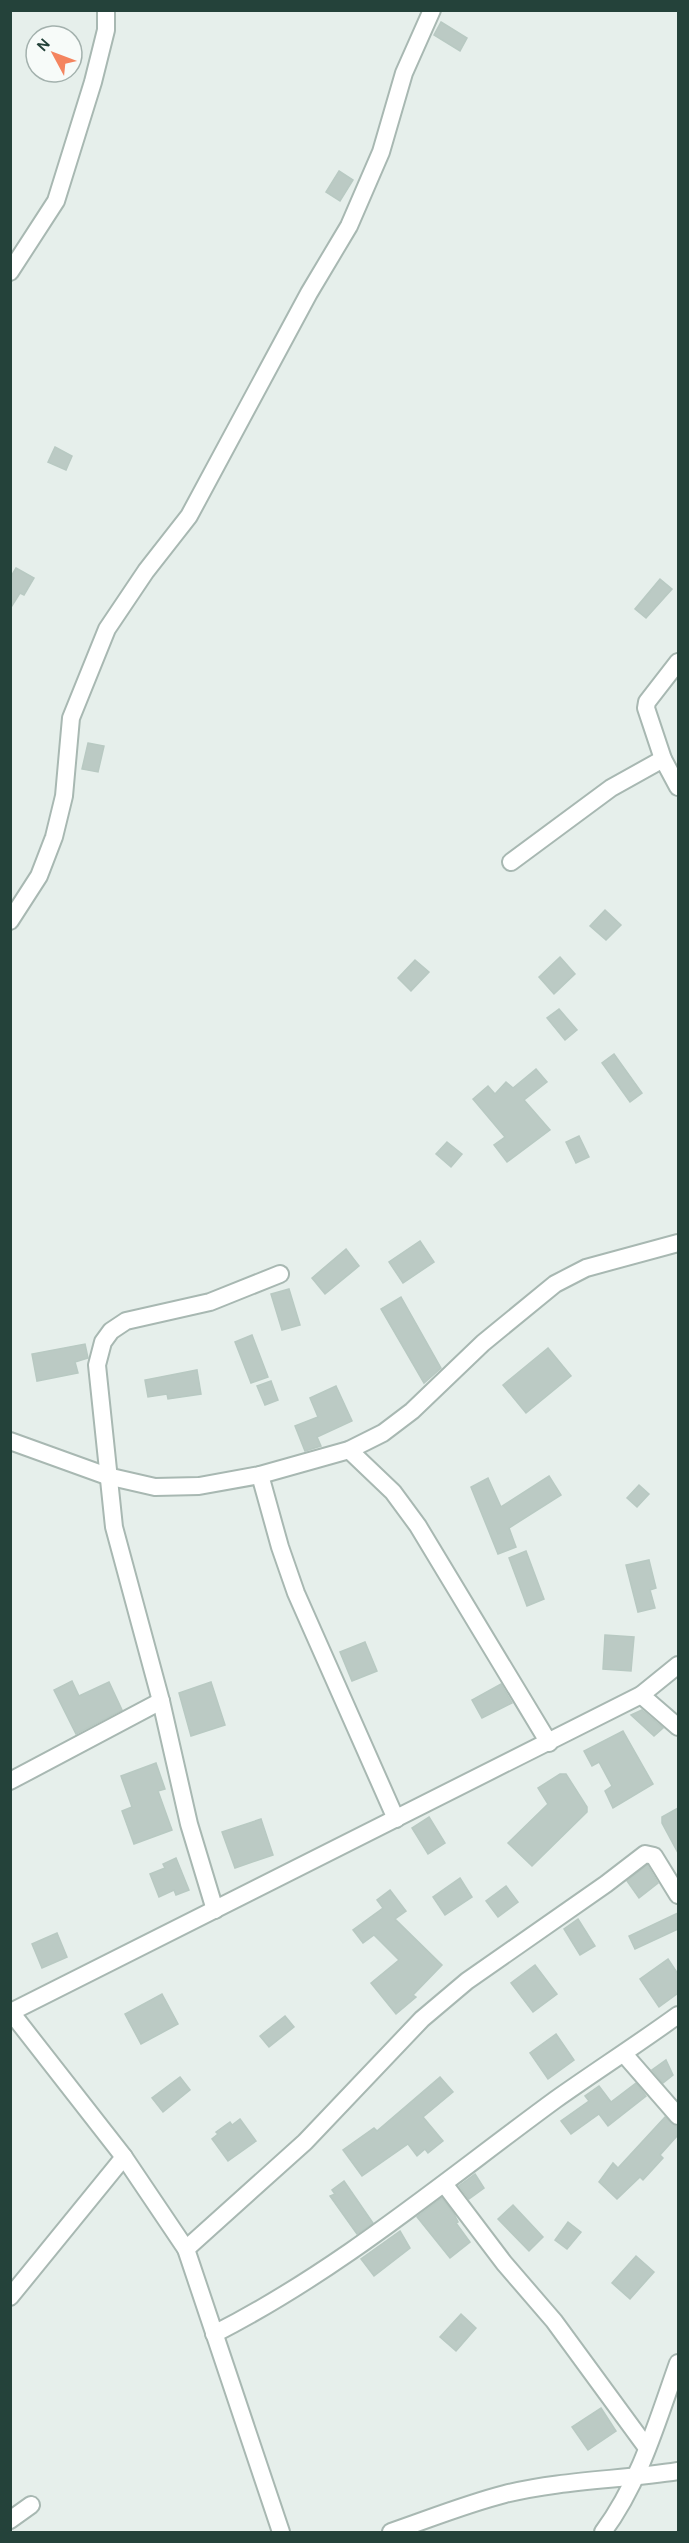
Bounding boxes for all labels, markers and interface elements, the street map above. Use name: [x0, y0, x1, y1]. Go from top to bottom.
north arrow: [24, 24, 84, 84]
text: N: [32, 34, 54, 55]

